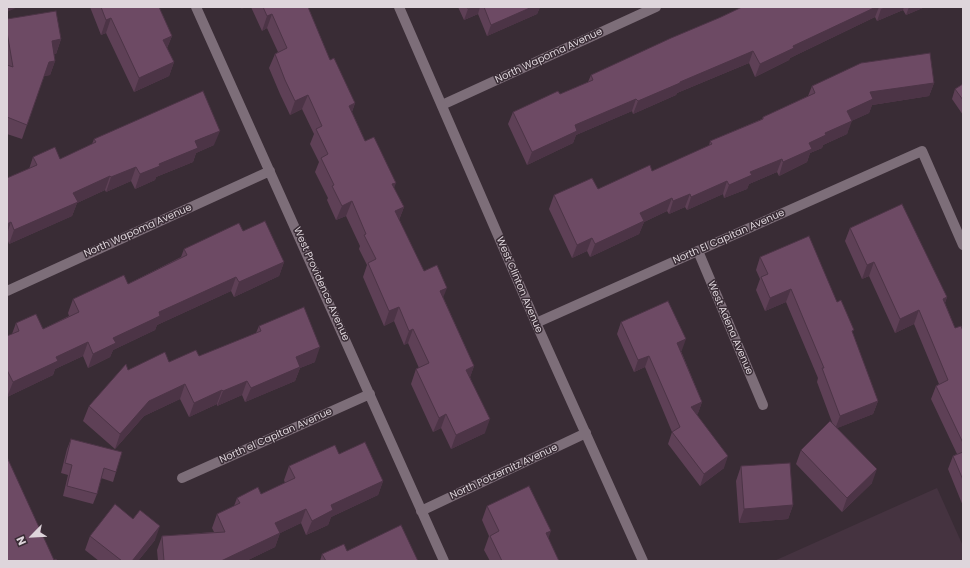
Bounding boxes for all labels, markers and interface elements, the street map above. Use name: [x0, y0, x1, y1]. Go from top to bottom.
street label: North Wapoma Avenue: [494, 26, 604, 86]
street label: North Wapoma Avenue: [82, 202, 194, 260]
street label: North El Capitan Avenue: [671, 207, 787, 267]
street label: West Providence Avenue: [290, 225, 352, 343]
street label: West Clinton Avenue: [493, 235, 545, 335]
street label: West Adena Avenue: [705, 279, 755, 377]
street label: North el Capitan Avenue: [218, 406, 334, 466]
street label: North Potzernitz Avenue: [448, 442, 560, 502]
north arrow: [12, 516, 52, 556]
text: N: [12, 534, 30, 548]

